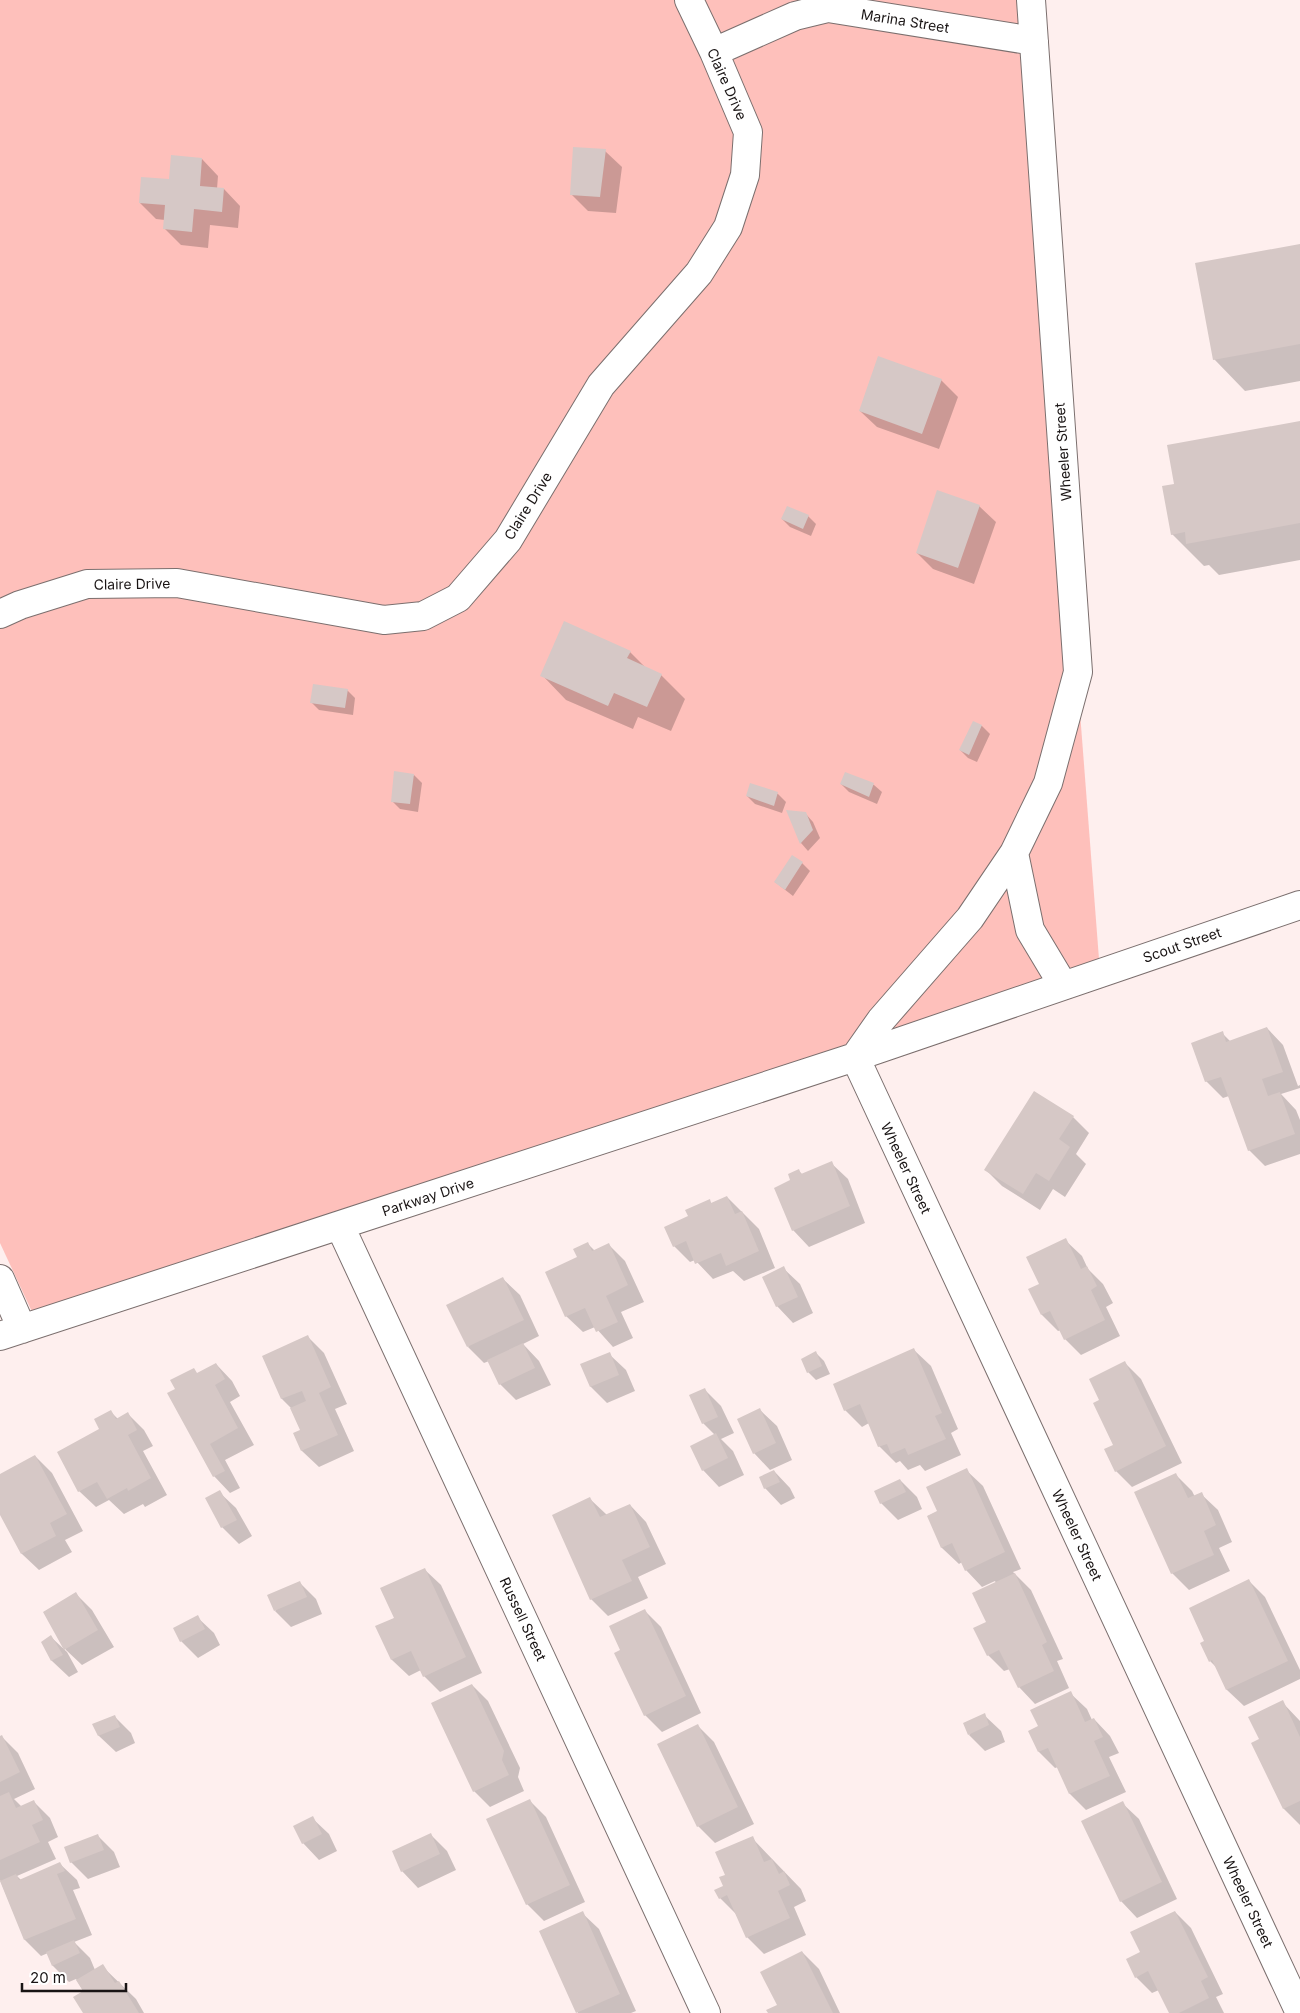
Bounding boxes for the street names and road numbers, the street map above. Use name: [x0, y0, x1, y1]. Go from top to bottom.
street label: Marina Street: [860, 5, 951, 36]
street label: Claire Drive: [704, 45, 751, 122]
street label: Wheeler Street: [1051, 402, 1074, 502]
street label: Claire Drive: [500, 469, 555, 543]
street label: Claire Drive: [93, 574, 171, 593]
street label: Scout Street: [1140, 923, 1224, 966]
street label: Wheeler Street: [878, 1119, 935, 1216]
street label: Parkway Drive: [380, 1174, 476, 1219]
street label: Wheeler Street: [1049, 1486, 1106, 1583]
street label: Russell Street: [497, 1574, 550, 1664]
street label: Wheeler Street: [1220, 1853, 1277, 1950]

